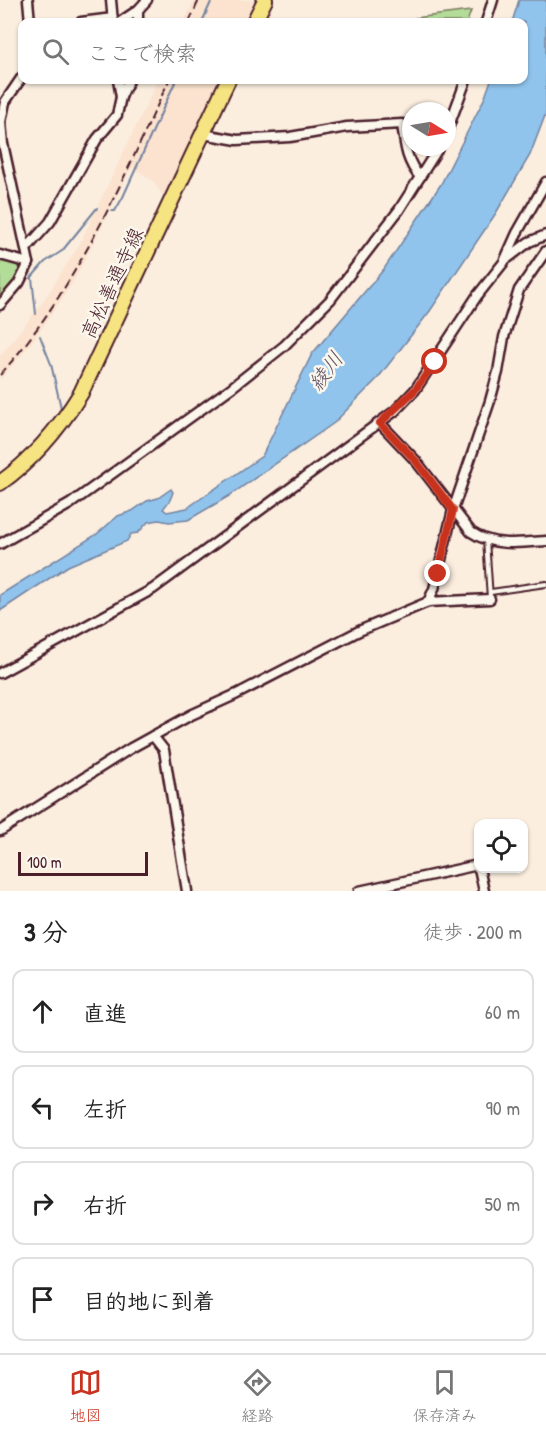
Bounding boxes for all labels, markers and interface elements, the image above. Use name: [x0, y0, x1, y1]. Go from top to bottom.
search box: [18, 18, 528, 84]
icon: search: [39, 35, 72, 68]
text: ここで検索: [87, 38, 197, 68]
north arrow: [402, 102, 456, 156]
street label: 高松善通寺線: [74, 223, 149, 343]
water label: 綾川: [301, 345, 350, 396]
route start: [421, 348, 447, 374]
route end: [424, 560, 450, 586]
map controls: [474, 819, 528, 873]
button: locate: [474, 819, 528, 873]
scale bar: [18, 849, 148, 876]
text: 100 m: [27, 851, 62, 873]
text: 3 分: [24, 914, 68, 949]
text: 徒歩 · 200 m: [423, 918, 522, 945]
icon: ahead: [26, 995, 59, 1028]
text: 直進: [83, 998, 127, 1028]
text: 60 m: [485, 998, 520, 1025]
icon: left: [26, 1091, 59, 1124]
text: 左折: [83, 1094, 127, 1124]
text: 90 m: [486, 1094, 520, 1121]
icon: right: [26, 1187, 59, 1220]
text: 右折: [83, 1190, 127, 1220]
text: 50 m: [484, 1190, 520, 1217]
icon: arrive: [26, 1283, 59, 1316]
text: 目的地に到着: [83, 1286, 215, 1316]
tab: 地図: [69, 1366, 102, 1426]
tab: 経路: [241, 1366, 274, 1426]
tab: 保存済み: [413, 1366, 477, 1426]

